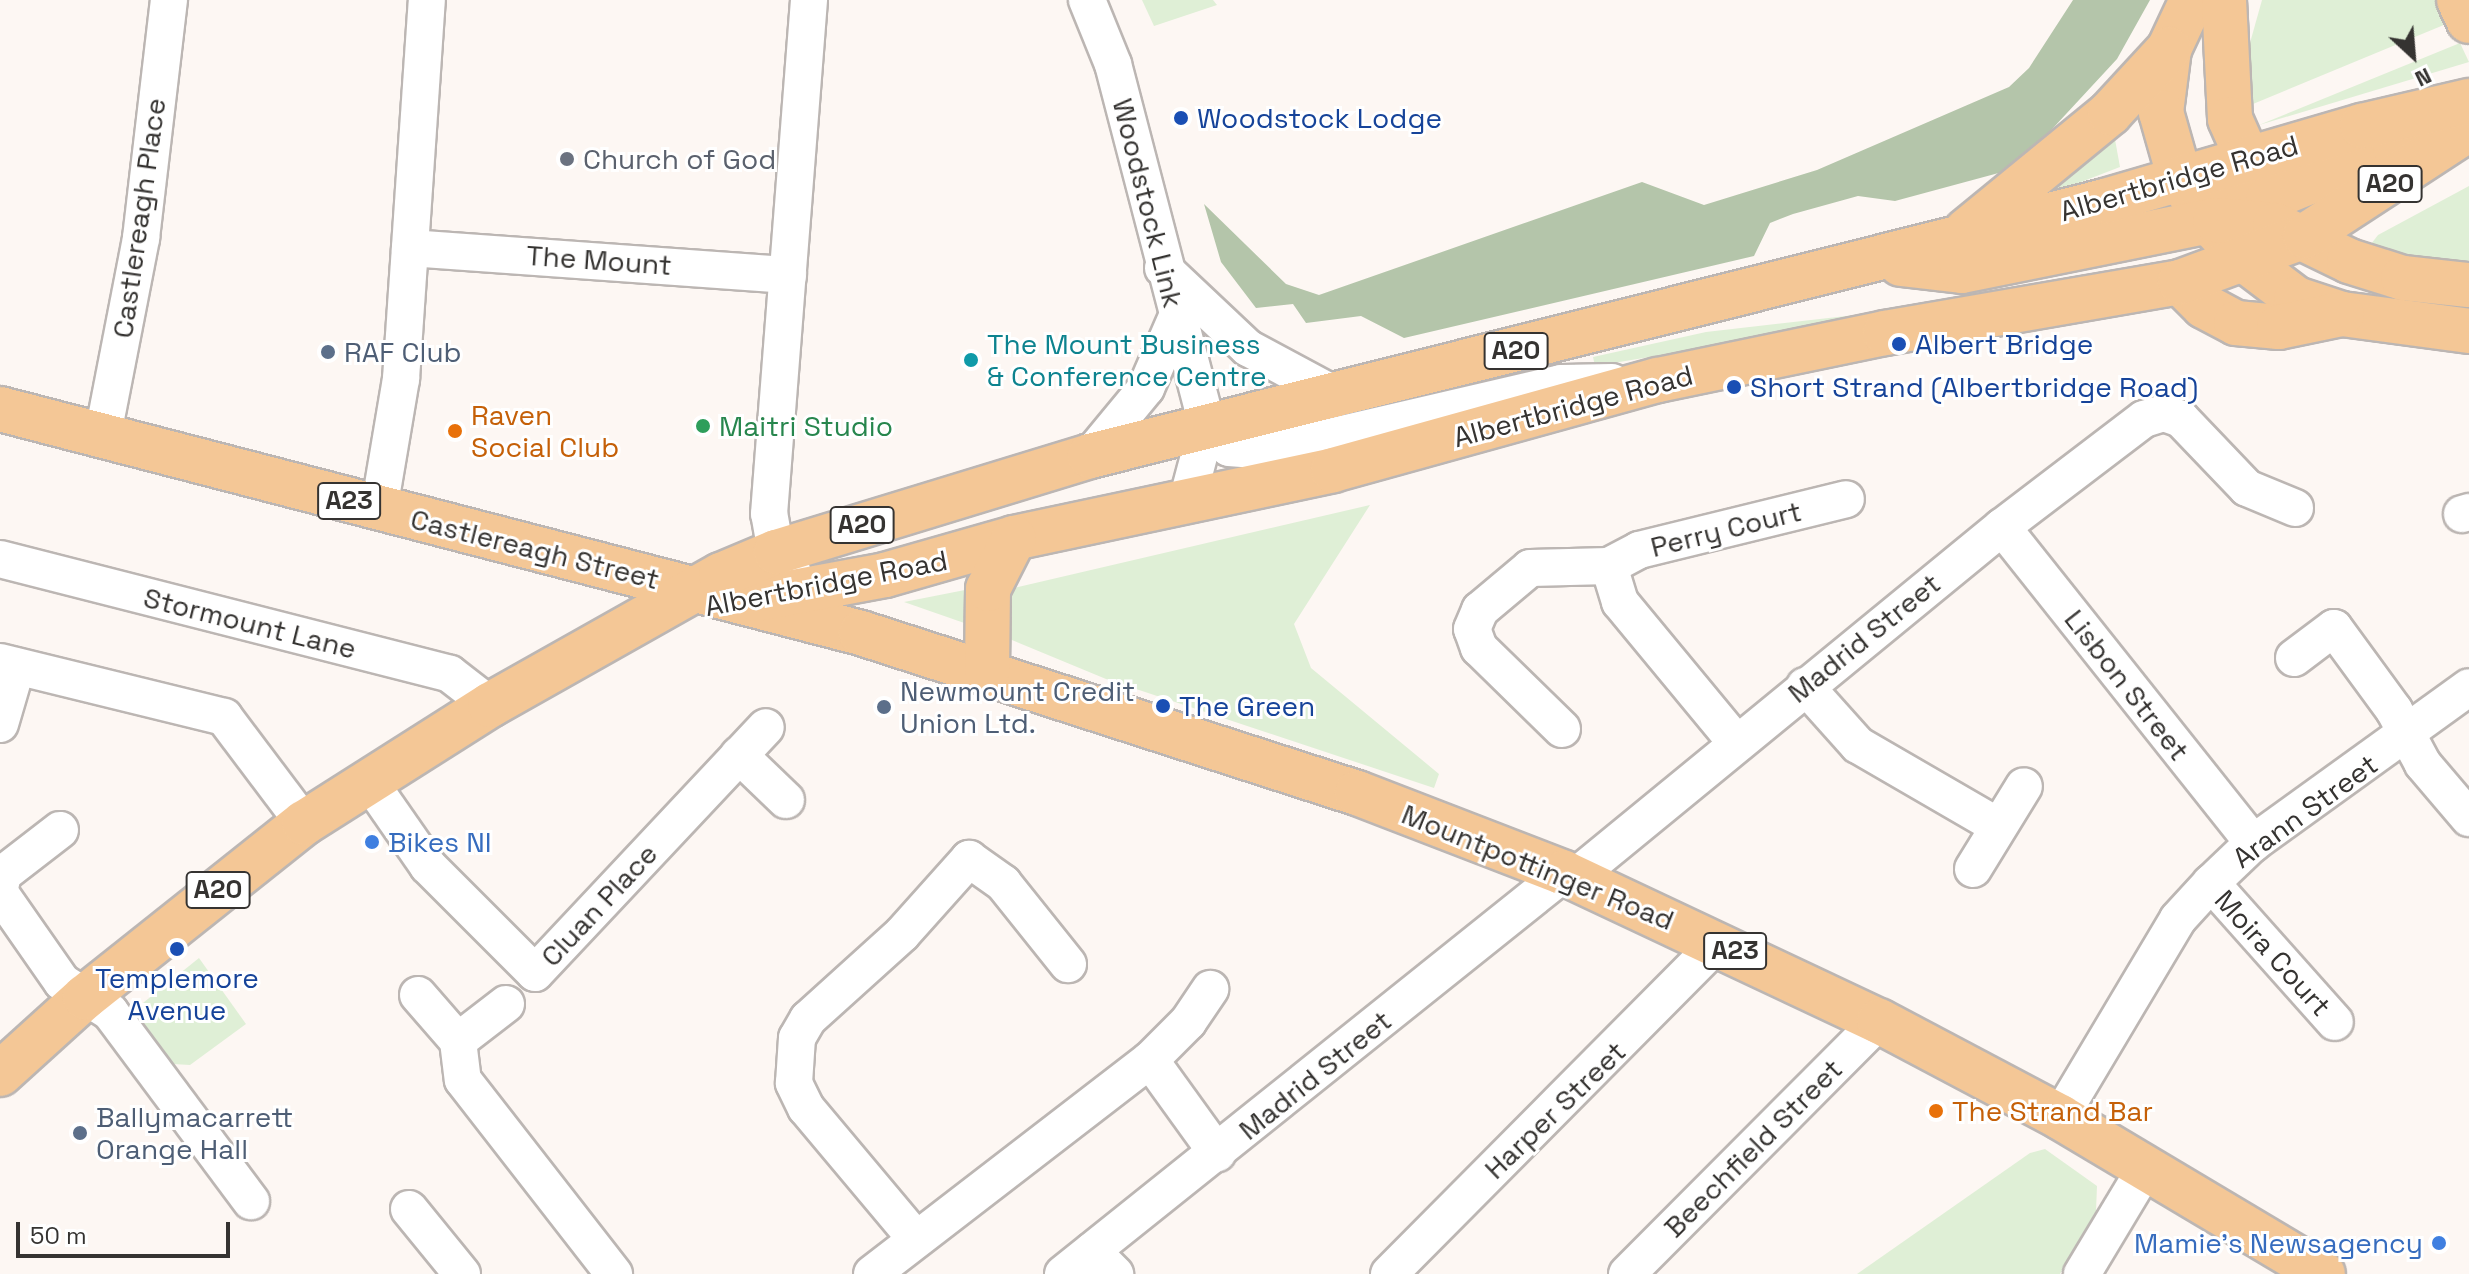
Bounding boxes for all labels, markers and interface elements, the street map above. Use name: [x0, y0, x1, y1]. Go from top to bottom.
north arrow: [2373, 16, 2453, 96]
text: N: [2411, 62, 2436, 93]
street label: Woodstock Link: [1106, 95, 1190, 311]
street label: Castlereagh Place: [106, 96, 172, 340]
place label: Woodstock Lodge: [1197, 101, 1442, 135]
marker: Woodstock Lodge: [1172, 109, 1190, 127]
street label: Albertbridge Road: [2056, 128, 2302, 228]
place label: Church of God: [583, 142, 776, 176]
marker: Church of God: [558, 150, 576, 168]
road number: A20: [2356, 162, 2424, 206]
street label: The Mount: [525, 238, 673, 282]
place label: The Mount Business & Conference Centre: [987, 327, 1267, 393]
place label: Albert Bridge: [1915, 327, 2093, 361]
road number: A20: [1482, 329, 1550, 373]
place label: RAF Club: [344, 335, 462, 369]
marker: Albert Bridge: [1890, 335, 1908, 353]
marker: RAF Club: [319, 343, 337, 361]
marker: The Mount Business & Conference Centre: [962, 351, 980, 369]
street label: Albertbridge Road: [1450, 358, 1696, 454]
place label: Short Strand (Albertbridge Road): [1750, 370, 2198, 404]
marker: Short Strand (Albertbridge Road): [1725, 378, 1743, 396]
place label: Raven Social Club: [471, 398, 619, 464]
place label: Maitri Studio: [719, 409, 893, 443]
marker: Maitri Studio: [694, 417, 712, 435]
marker: Raven Social Club: [446, 422, 464, 440]
road number: A23: [317, 479, 381, 523]
street label: Perry Court: [1647, 494, 1805, 564]
street label: Castlereagh Street: [407, 502, 663, 596]
road number: A20: [828, 503, 896, 547]
street label: Albertbridge Road: [702, 543, 950, 623]
street label: Madrid Street: [1781, 566, 1947, 710]
street label: Stormount Lane: [140, 580, 360, 666]
street label: Lisbon Street: [2058, 603, 2196, 767]
place label: Newmount Credit Union Ltd.: [900, 674, 1135, 740]
place label: The Green: [1179, 689, 1315, 723]
marker: The Green: [1154, 697, 1172, 715]
marker: Newmount Credit Union Ltd.: [875, 698, 893, 716]
street label: Arann Street: [2226, 747, 2384, 875]
street label: Mountpottinger Road: [1397, 797, 1679, 937]
place label: Bikes NI: [388, 825, 492, 859]
marker: Bikes NI: [363, 833, 381, 851]
street label: Cluan Place: [534, 837, 664, 973]
road number: A20: [184, 868, 252, 912]
street label: Moira Court: [2208, 883, 2338, 1023]
road number: A23: [1703, 929, 1767, 973]
marker: Templemore Avenue: [168, 940, 186, 958]
place label: Templemore Avenue: [95, 961, 259, 1027]
street label: Madrid Street: [1232, 1003, 1398, 1147]
street label: Harper Street: [1478, 1034, 1632, 1186]
street label: Beechfield Street: [1657, 1052, 1849, 1244]
place label: The Strand Bar: [1952, 1094, 2153, 1128]
place label: Ballymacarrett Orange Hall: [96, 1100, 293, 1166]
marker: The Strand Bar: [1927, 1102, 1945, 1120]
marker: Ballymacarrett Orange Hall: [71, 1124, 89, 1142]
scale bar: [20, 1206, 234, 1256]
text: 50 m: [30, 1220, 87, 1251]
place label: Mamie's Newsagency: [2134, 1226, 2423, 1260]
marker: Mamie's Newsagency: [2430, 1234, 2448, 1252]

